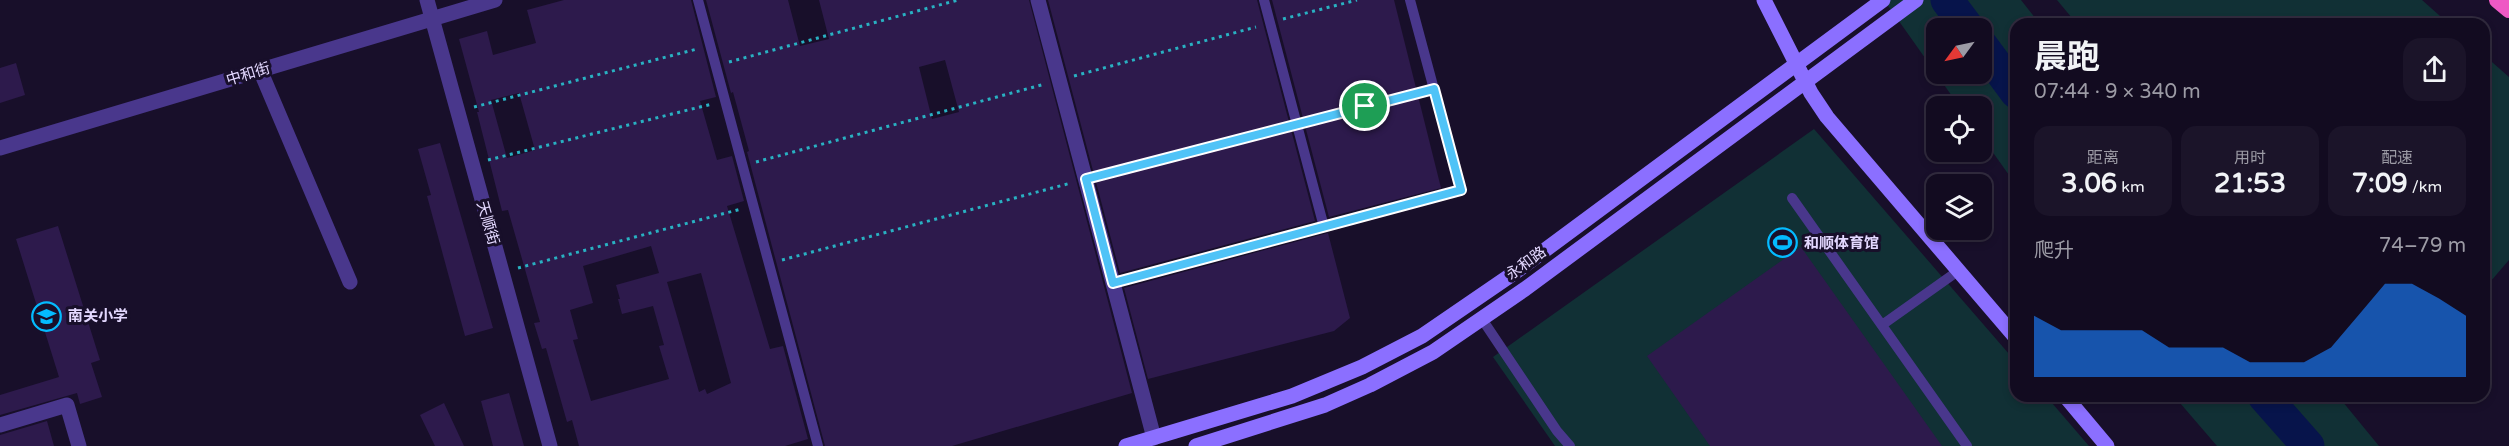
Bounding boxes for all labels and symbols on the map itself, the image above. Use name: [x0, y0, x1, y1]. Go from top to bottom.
north arrow: [1926, 18, 1992, 84]
street label: 中和街: [224, 59, 272, 89]
pin: [1339, 80, 1390, 131]
street label: 天顺街: [473, 199, 503, 247]
sports icon: 和顺体育馆: [1767, 227, 1799, 259]
place label: 和顺体育馆: [1804, 234, 1879, 252]
street label: 永和路: [1503, 242, 1549, 284]
school or university icon: 南关小学: [31, 300, 63, 332]
place label: 南关小学: [68, 307, 128, 325]

